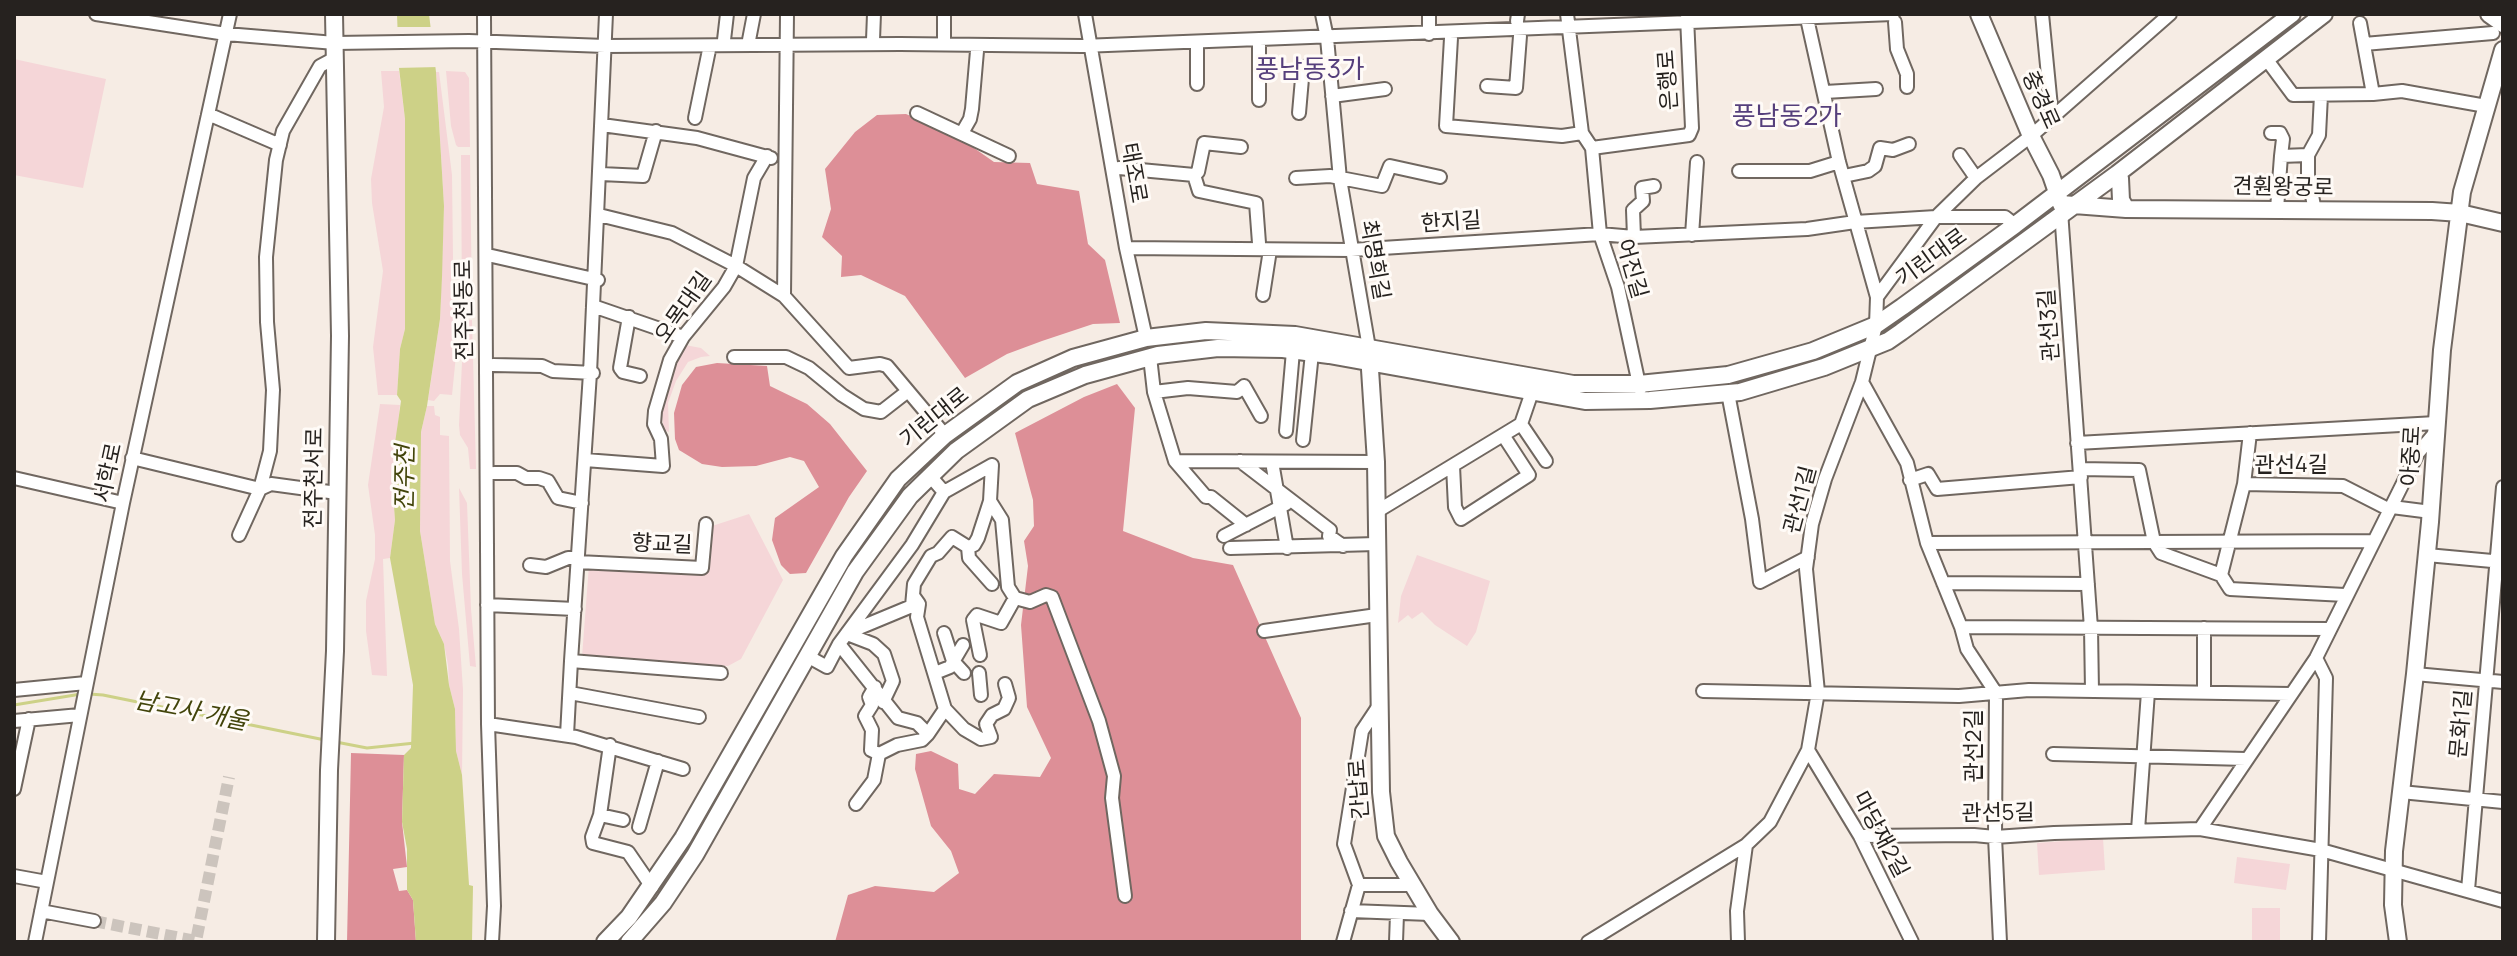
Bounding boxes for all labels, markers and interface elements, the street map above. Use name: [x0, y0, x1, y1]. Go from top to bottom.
street label: 은행로: [1654, 49, 1684, 111]
district label: 풍남동3가: [1255, 55, 1365, 87]
street label: 충경로: [2016, 67, 2064, 133]
district label: 풍남동2가: [1732, 102, 1842, 134]
street label: 태조로: [1115, 141, 1151, 205]
street label: 견훤왕궁로: [2232, 174, 2334, 202]
street label: 한지길: [1420, 208, 1482, 238]
street label: 최명희길: [1354, 218, 1394, 302]
street label: 기린대로: [1891, 224, 1973, 292]
street label: 어진길: [1610, 236, 1652, 302]
street label: 전주천동로: [451, 259, 479, 361]
street label: 오목대길: [650, 267, 718, 349]
street label: 관선3길: [2034, 288, 2066, 362]
street label: 기린대로: [895, 382, 975, 454]
street label: 아중로: [2397, 425, 2427, 487]
street label: 전주천서로: [301, 427, 329, 529]
street label: 서학로: [90, 441, 128, 505]
water label: 전주천: [391, 445, 421, 511]
street label: 관선4길: [2254, 453, 2328, 479]
street label: 관선1길: [1779, 463, 1823, 537]
street label: 향교길: [631, 531, 693, 559]
water label: 남고사 개울: [132, 687, 250, 737]
street label: 문화1길: [2446, 688, 2478, 760]
street label: 관선2길: [1962, 709, 1988, 783]
street label: 간납로: [1345, 758, 1375, 820]
street label: 마당재2길: [1846, 788, 1914, 882]
street label: 관선5길: [1961, 800, 2035, 828]

